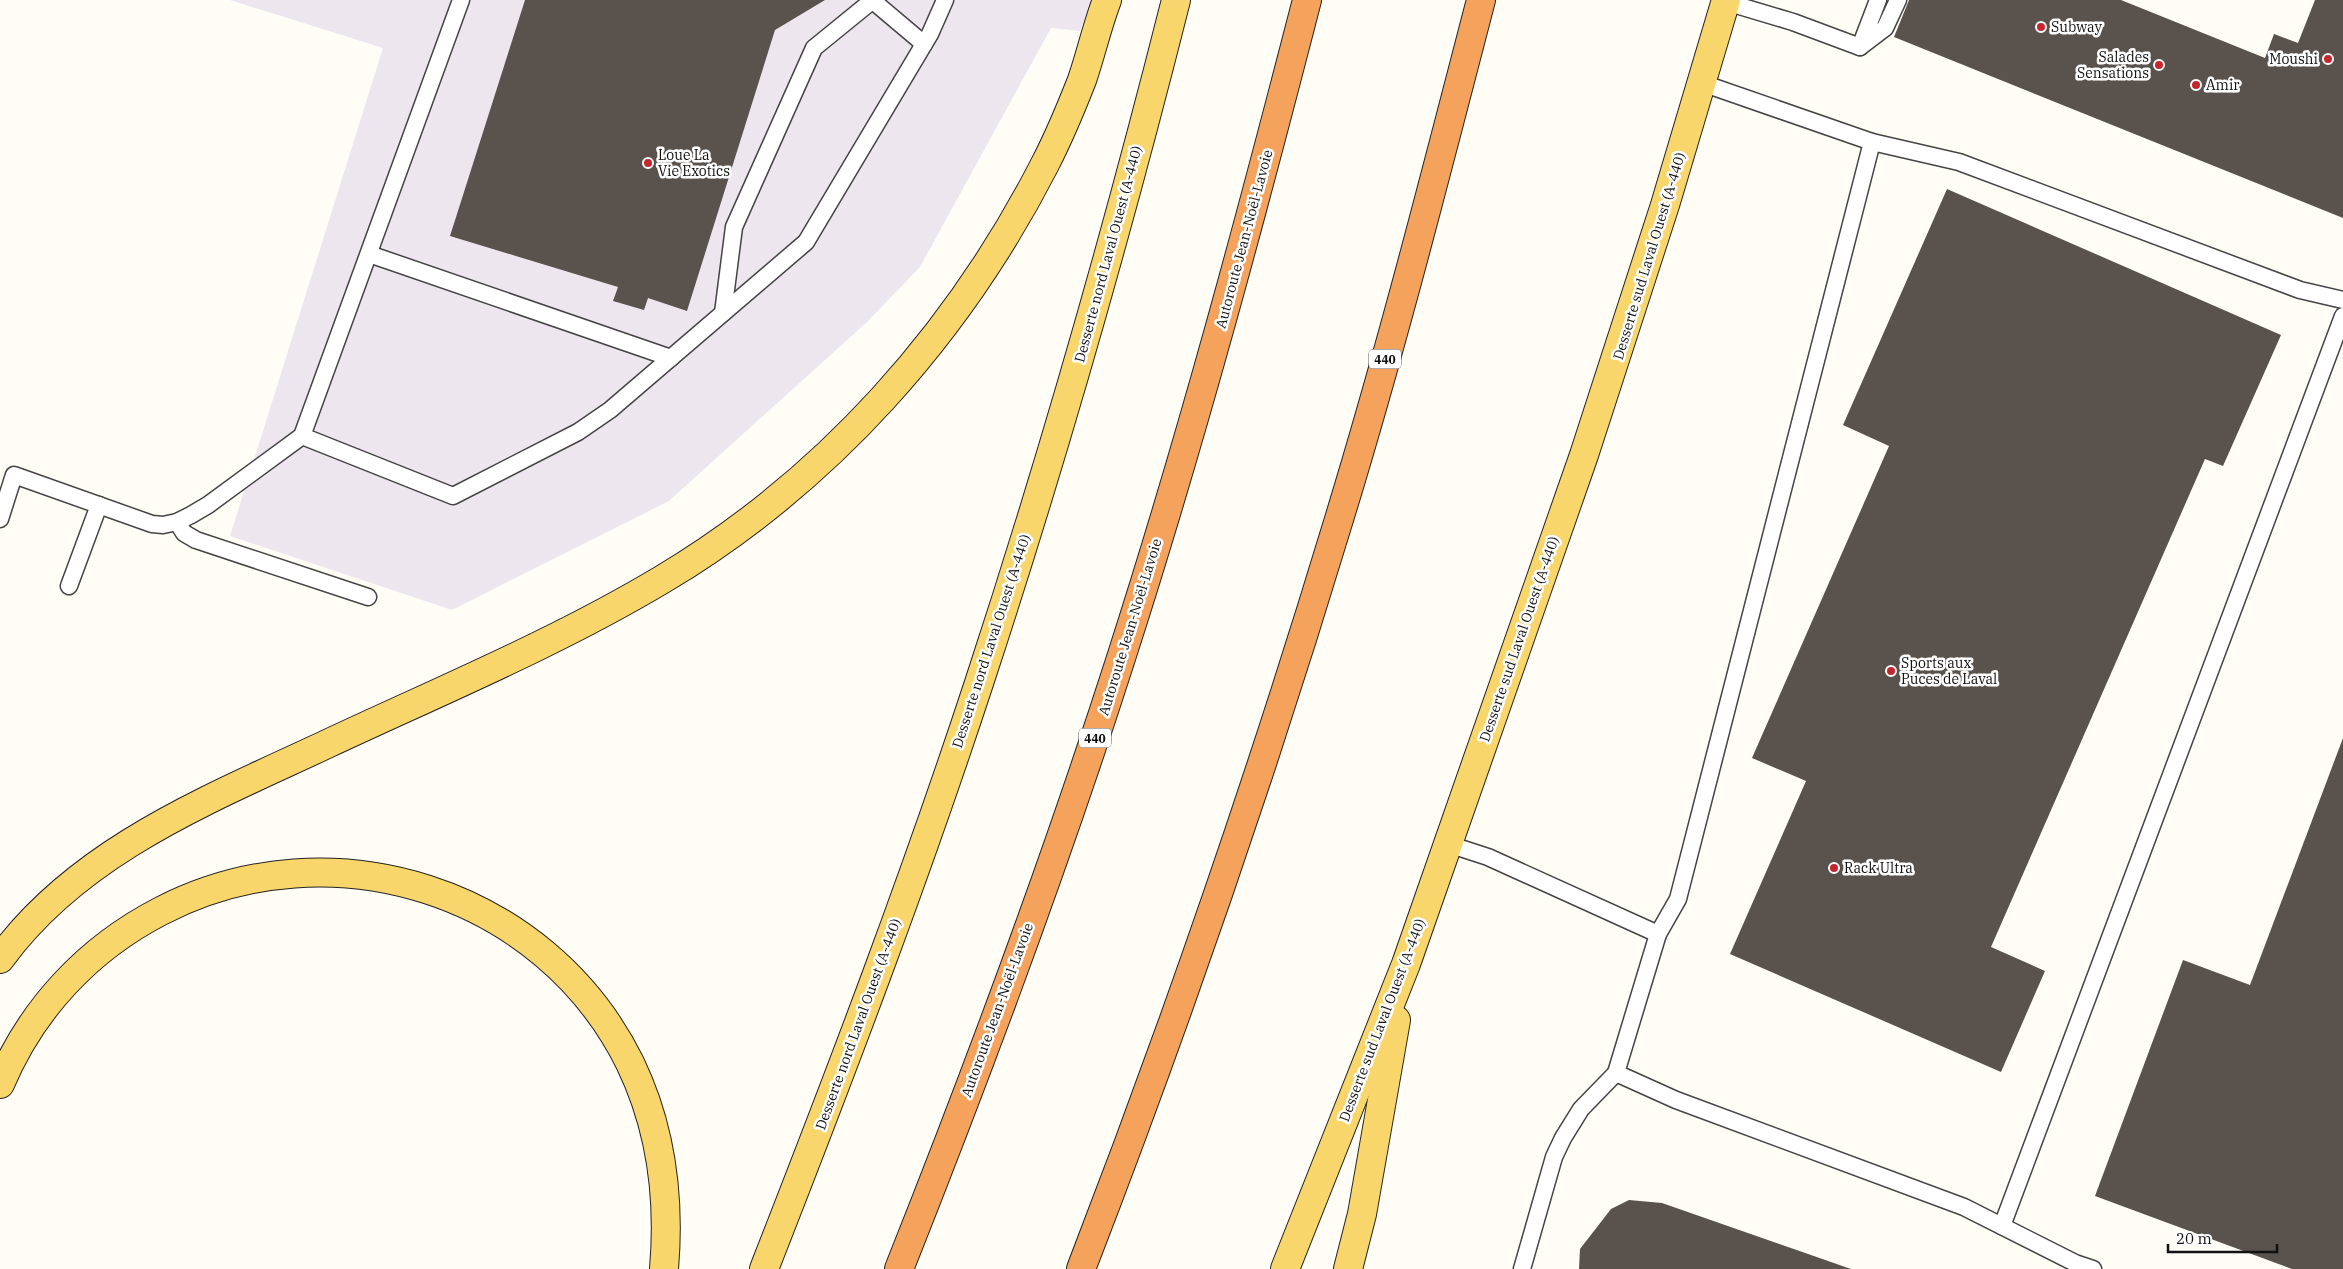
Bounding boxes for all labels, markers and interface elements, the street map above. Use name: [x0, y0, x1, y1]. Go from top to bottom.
place label: Subway: [2051, 18, 2102, 36]
marker: Subway: [2035, 21, 2047, 33]
place label: Salades Sensations: [2077, 48, 2149, 82]
place label: Moushi: [2269, 50, 2318, 68]
marker: Moushi: [2322, 53, 2334, 65]
marker: Salades Sensations: [2153, 59, 2165, 71]
place label: Amir: [2206, 76, 2240, 94]
marker: Amir: [2190, 79, 2202, 91]
street label: Desserte nord Laval Ouest (A-440): [1070, 144, 1146, 364]
place label: Loue La Vie Exotics: [658, 146, 730, 180]
street label: Autoroute Jean-Noël-Lavoie: [1211, 148, 1277, 330]
street label: Desserte sud Laval Ouest (A-440): [1609, 150, 1689, 362]
marker: Loue La Vie Exotics: [642, 157, 654, 169]
road number: 440: [1369, 349, 1401, 368]
street label: Desserte nord Laval Ouest (A-440): [948, 532, 1034, 750]
street label: Desserte sud Laval Ouest (A-440): [1475, 534, 1563, 744]
street label: Autoroute Jean-Noël-Lavoie: [1094, 536, 1166, 718]
place label: Sports aux Puces de Laval: [1901, 654, 1997, 688]
marker: Sports aux Puces de Laval: [1885, 665, 1897, 677]
road number: 440: [1079, 728, 1111, 748]
place label: Rack Ultra: [1844, 859, 1913, 877]
marker: Rack Ultra: [1828, 862, 1840, 874]
street label: Desserte nord Laval Ouest (A-440): [811, 916, 905, 1132]
street label: Desserte sud Laval Ouest (A-440): [1335, 916, 1429, 1124]
street label: Autoroute Jean-Noël-Lavoie: [957, 920, 1037, 1100]
scale bar: [2168, 1222, 2277, 1254]
text: 20 m: [2176, 1229, 2212, 1248]

